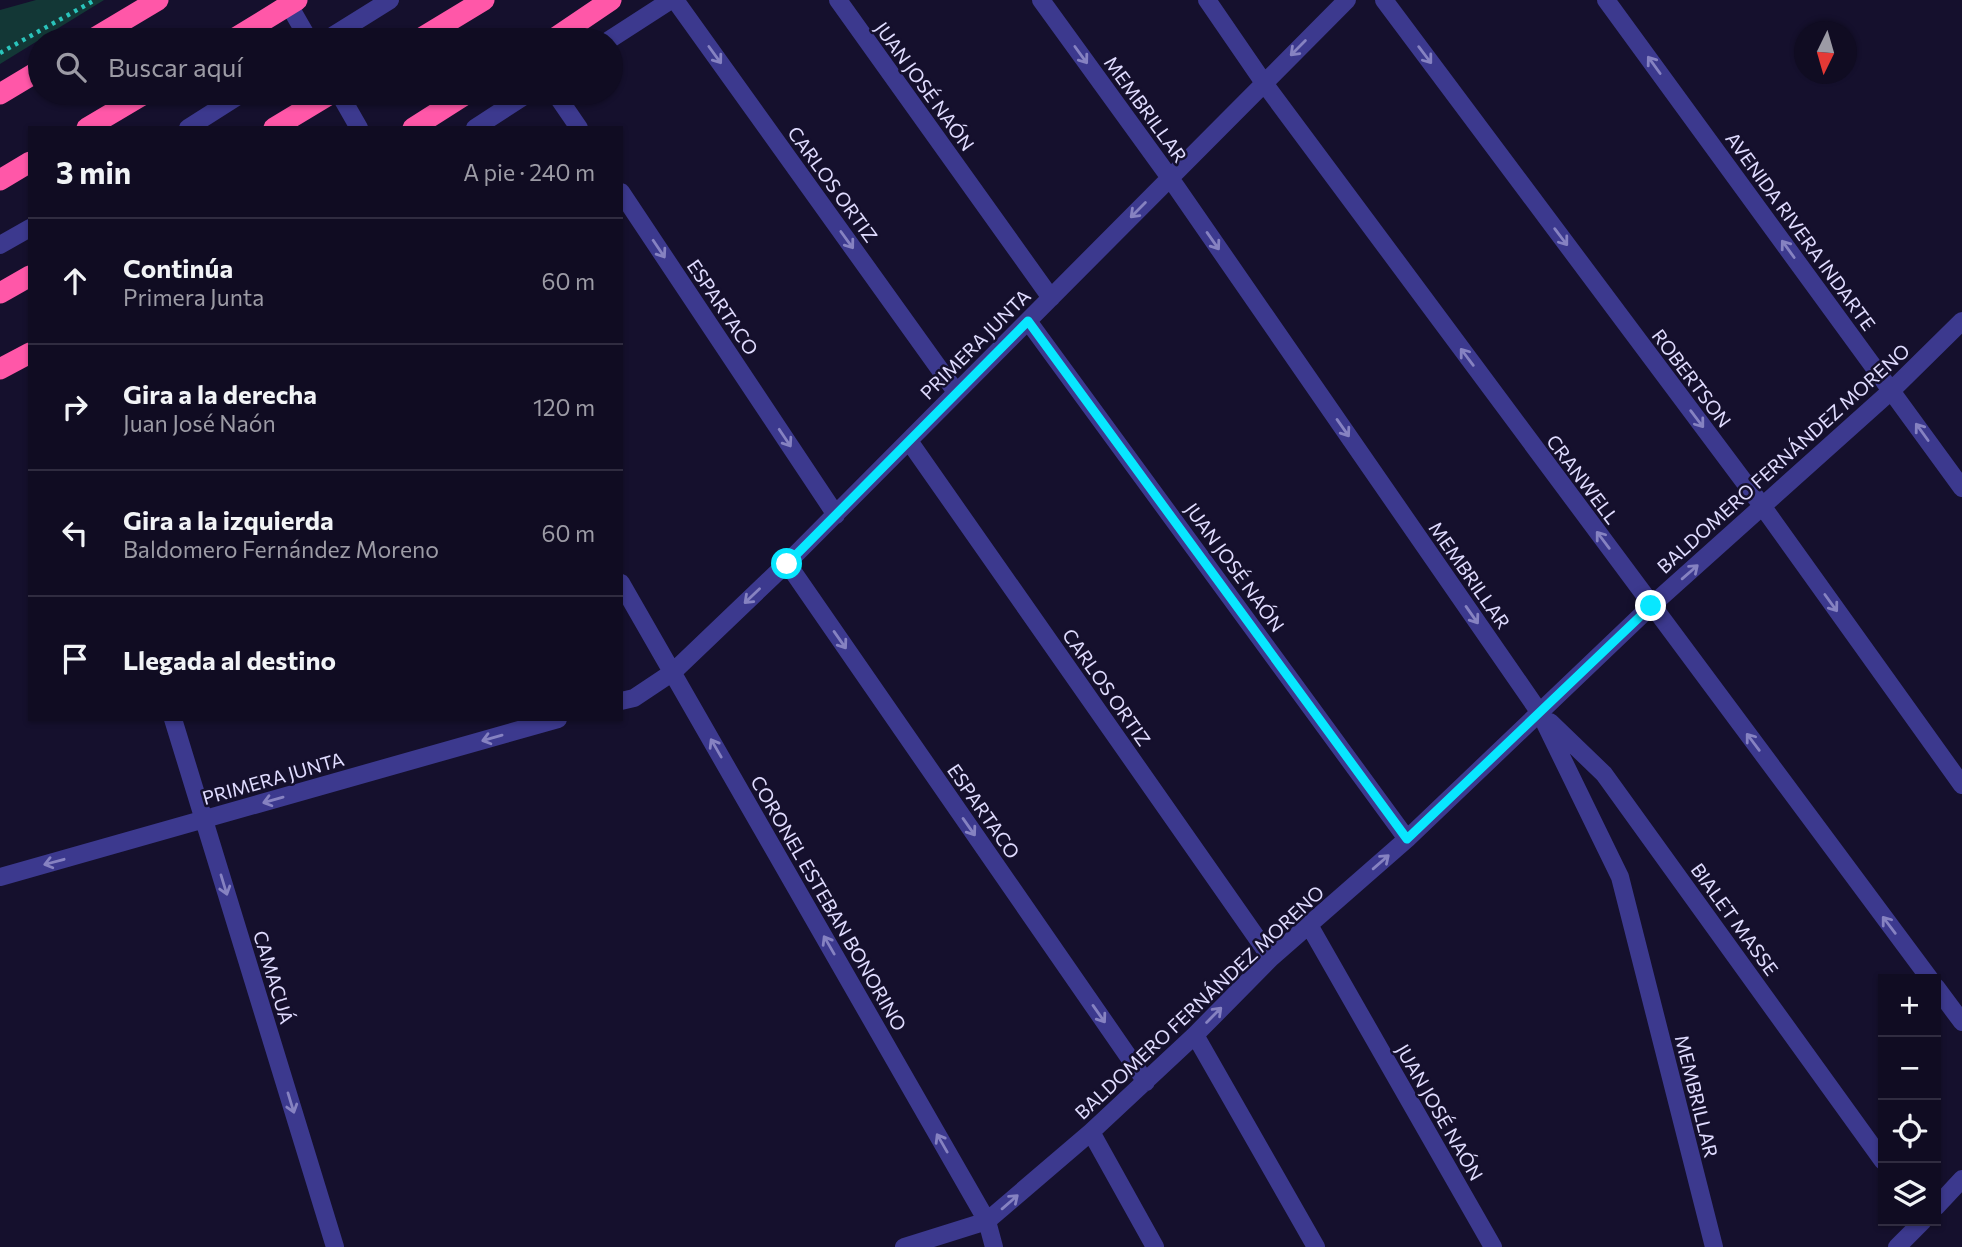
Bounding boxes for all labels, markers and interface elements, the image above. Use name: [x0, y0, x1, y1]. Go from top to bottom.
street label: JUAN JOSÉ NAÓN: [871, 16, 980, 155]
north arrow: [1794, 21, 1857, 84]
search box: [28, 28, 623, 105]
one-way arrow: [1290, 40, 1307, 57]
one-way arrow: [1074, 45, 1089, 64]
one-way arrow: [1417, 45, 1432, 63]
one-way arrow: [707, 46, 722, 65]
icon: search: [52, 48, 90, 86]
text: Buscar aquí: [108, 51, 243, 82]
street label: MEMBRILLAR: [1100, 51, 1192, 167]
one-way arrow: [1646, 56, 1661, 75]
street label: CARLOS ORTIZ: [783, 121, 883, 247]
street label: AVENIDA RIVERA INDARTE: [1721, 127, 1881, 335]
text: 3 min: [56, 153, 131, 190]
text: A pie · 240 m: [463, 158, 595, 186]
one-way arrow: [1130, 201, 1147, 218]
one-way arrow: [1554, 227, 1568, 246]
one-way arrow: [840, 230, 854, 249]
one-way arrow: [1206, 231, 1220, 250]
one-way arrow: [652, 239, 666, 258]
one-way arrow: [1781, 240, 1796, 258]
text: Continúa: [123, 252, 233, 283]
street label: ESPARTACO: [683, 255, 763, 359]
icon: ahead: [56, 262, 94, 300]
text: 60 m: [542, 267, 595, 295]
text: Primera Junta: [123, 283, 264, 311]
street label: PRIMERA JUNTA: [915, 284, 1035, 404]
street label: ROBERTSON: [1648, 324, 1736, 432]
street label: BALDOMERO FERNÁNDEZ MORENO: [1652, 338, 1914, 578]
one-way arrow: [1460, 349, 1475, 367]
text: Gira a la derecha: [123, 378, 317, 409]
icon: right: [56, 388, 94, 426]
text: 120 m: [533, 393, 595, 421]
text: Juan José Naón: [123, 409, 276, 437]
one-way arrow: [1690, 409, 1704, 428]
one-way arrow: [1336, 418, 1350, 437]
one-way arrow: [1915, 423, 1929, 442]
one-way arrow: [778, 428, 792, 448]
street label: CRANWELL: [1542, 430, 1624, 528]
street label: JUAN JOSÉ NAÓN: [1181, 497, 1290, 636]
text: Gira a la izquierda: [123, 504, 334, 535]
icon: left: [56, 514, 94, 552]
street label: MEMBRILLAR: [1425, 517, 1516, 633]
text: 60 m: [542, 519, 595, 547]
one-way arrow: [1595, 531, 1610, 550]
text: Baldomero Fernández Moreno: [123, 535, 439, 563]
route start: [771, 548, 802, 579]
one-way arrow: [1681, 564, 1699, 580]
one-way arrow: [744, 588, 761, 605]
route end: [1635, 590, 1666, 621]
one-way arrow: [1824, 593, 1839, 612]
one-way arrow: [1465, 605, 1479, 624]
street label: CARLOS ORTIZ: [1058, 624, 1156, 750]
one-way arrow: [833, 630, 847, 649]
icon: arrive: [56, 640, 94, 678]
text: Llegada al destino: [123, 644, 336, 675]
one-way arrow: [481, 732, 504, 745]
one-way arrow: [1746, 734, 1761, 752]
one-way arrow: [709, 738, 723, 758]
street label: PRIMERA JUNTA: [200, 747, 346, 809]
street label: ESPARTACO: [943, 759, 1025, 863]
street label: CORONEL ESTEBAN BONORINO: [746, 771, 912, 1035]
one-way arrow: [263, 795, 285, 808]
one-way arrow: [962, 817, 976, 836]
one-way arrow: [1372, 854, 1390, 870]
one-way arrow: [43, 856, 65, 869]
street label: BIALET MASSE: [1686, 858, 1784, 980]
one-way arrow: [218, 874, 231, 896]
street label: BALDOMERO FERNÁNDEZ MORENO: [1070, 880, 1328, 1124]
one-way arrow: [1882, 916, 1897, 934]
street label: CAMACUÁ: [249, 928, 299, 1026]
one-way arrow: [822, 936, 836, 956]
map controls: [1878, 974, 1941, 1226]
button: +: [1878, 974, 1941, 1037]
one-way arrow: [1092, 1004, 1106, 1023]
one-way arrow: [1205, 1007, 1222, 1024]
street label: MEMBRILLAR: [1671, 1032, 1723, 1160]
button: −: [1878, 1037, 1941, 1100]
street label: JUAN JOSÉ NAÓN: [1392, 1039, 1489, 1184]
one-way arrow: [285, 1091, 298, 1113]
button: locate: [1878, 1100, 1941, 1163]
one-way arrow: [935, 1133, 949, 1153]
button: layers: [1878, 1163, 1941, 1226]
one-way arrow: [1001, 1194, 1019, 1210]

